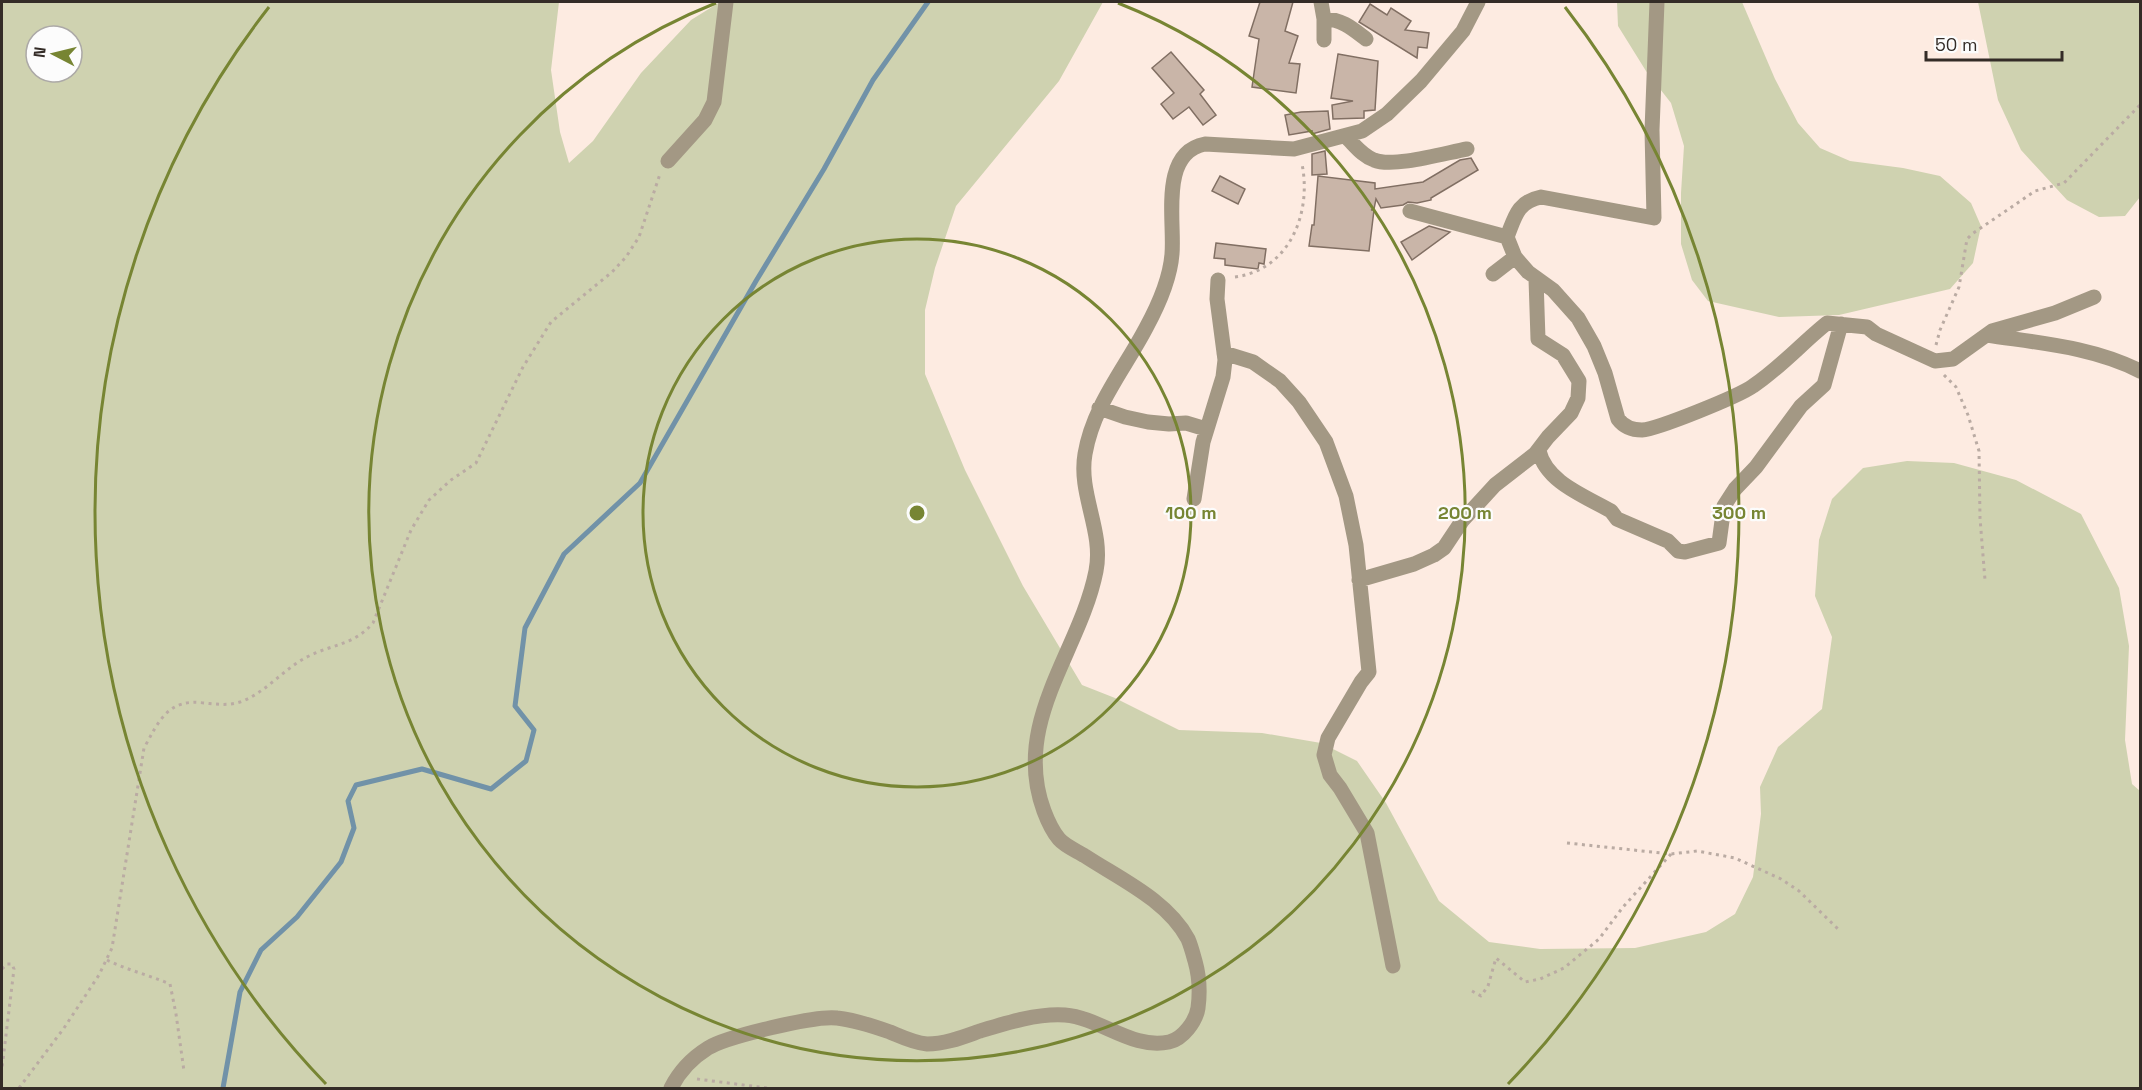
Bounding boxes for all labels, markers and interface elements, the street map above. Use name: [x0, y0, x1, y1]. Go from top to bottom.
north arrow: [24, 24, 84, 84]
scale bar: [1926, 24, 2062, 62]
text: 50 m: [1935, 33, 1977, 56]
text: N: [29, 46, 51, 59]
text: 100 m: [1165, 501, 1217, 524]
text: 200 m: [1438, 501, 1492, 524]
text: 300 m: [1712, 501, 1766, 524]
centre of rings: [907, 503, 927, 523]

